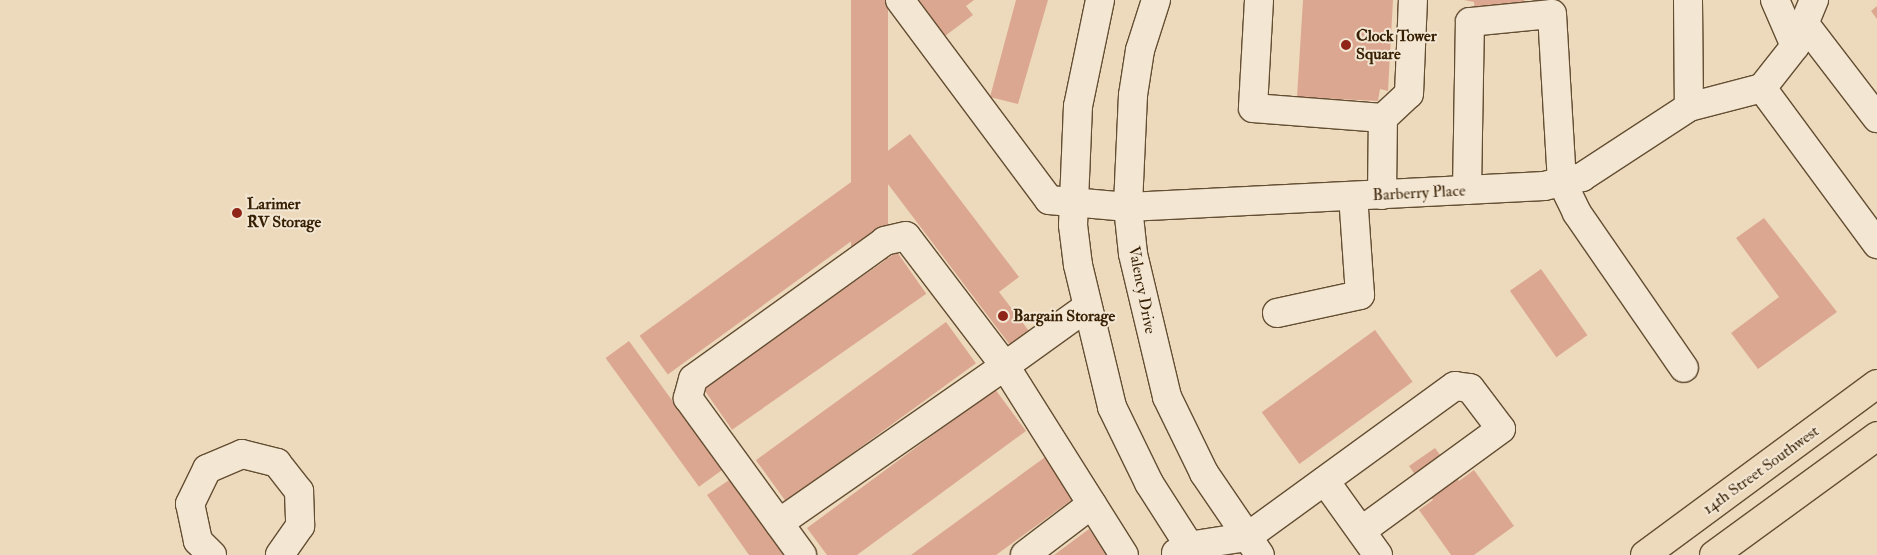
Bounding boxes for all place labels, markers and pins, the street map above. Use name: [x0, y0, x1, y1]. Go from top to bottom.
place label: Clock Tower Square: [1356, 26, 1437, 64]
marker: Clock Tower Square: [1340, 39, 1352, 51]
place label: Larimer RV Storage: [247, 194, 321, 232]
marker: Larimer RV Storage: [231, 207, 243, 219]
place label: Bargain Storage: [1013, 306, 1115, 326]
marker: Bargain Storage: [997, 310, 1009, 322]

